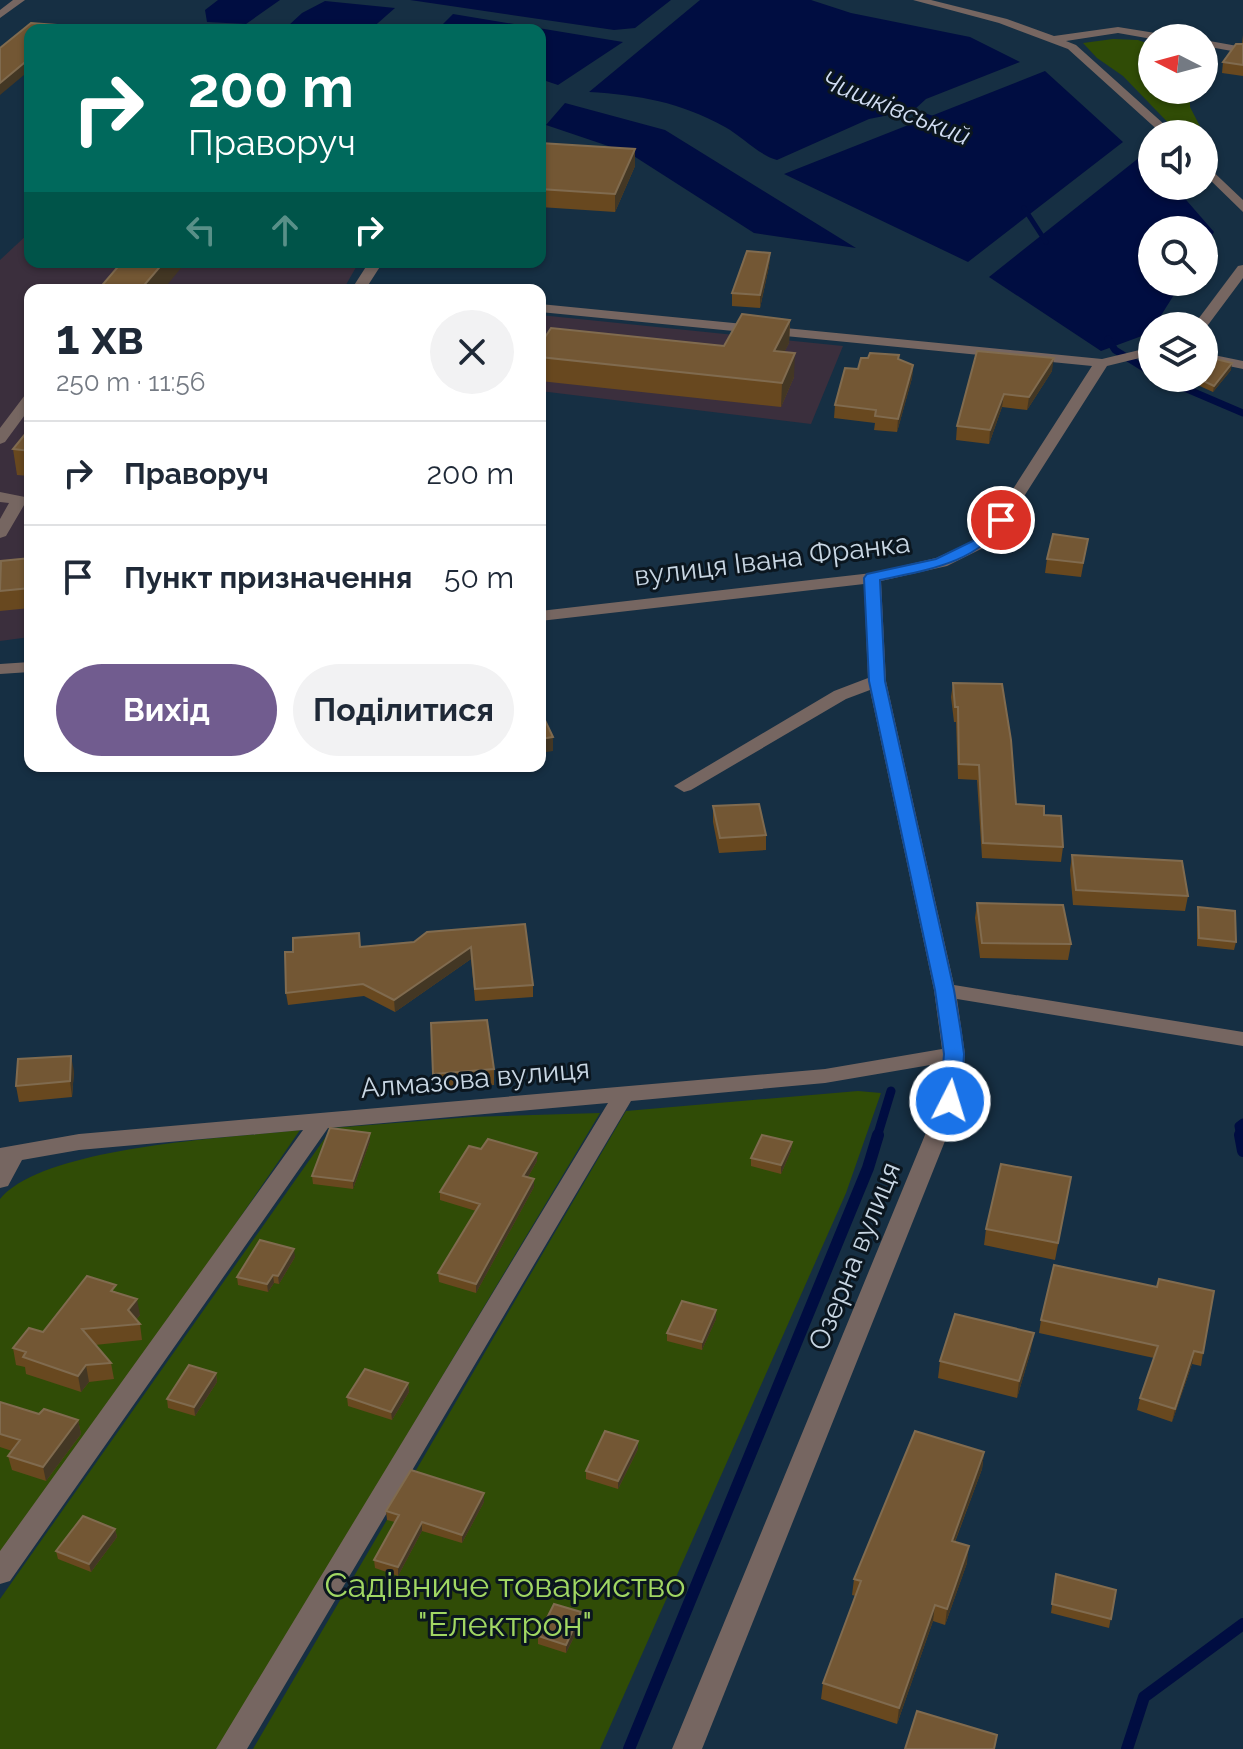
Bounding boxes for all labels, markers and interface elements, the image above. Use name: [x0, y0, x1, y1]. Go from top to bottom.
north arrow: [1138, 24, 1218, 104]
map controls: [1138, 24, 1218, 392]
text: 200 m: [188, 54, 354, 120]
icon: right: [56, 56, 160, 160]
water label: Чишківський: [817, 65, 975, 151]
button: sound: [1138, 120, 1218, 200]
text: Праворуч: [188, 121, 356, 163]
icon: left: [179, 208, 223, 252]
icon: ahead: [263, 208, 307, 252]
icon: right: [347, 208, 391, 252]
button: search: [1138, 216, 1218, 296]
text: 1 хв: [56, 309, 144, 365]
button: close: [430, 310, 514, 394]
button: layers: [1138, 312, 1218, 392]
text: 250 m · 11:56: [56, 367, 205, 397]
icon: right: [56, 451, 100, 495]
text: Праворуч: [124, 456, 269, 491]
text: 200 m: [426, 456, 514, 491]
pin: [967, 486, 1035, 554]
icon: arrive: [979, 498, 1023, 542]
street label: вулиця Івана Франка: [632, 526, 912, 593]
icon: arrive: [56, 555, 100, 599]
text: Пункт призначення: [124, 560, 412, 595]
text: 50 m: [444, 560, 514, 595]
button: Вихід: [56, 664, 277, 756]
button: Поділитися: [293, 664, 514, 756]
street label: Алмазова вулиця: [359, 1052, 591, 1105]
position arrow: [908, 1059, 992, 1143]
street label: Озерна вулиця: [802, 1157, 907, 1355]
park label: Садівниче товариство "Електрон": [324, 1565, 686, 1644]

